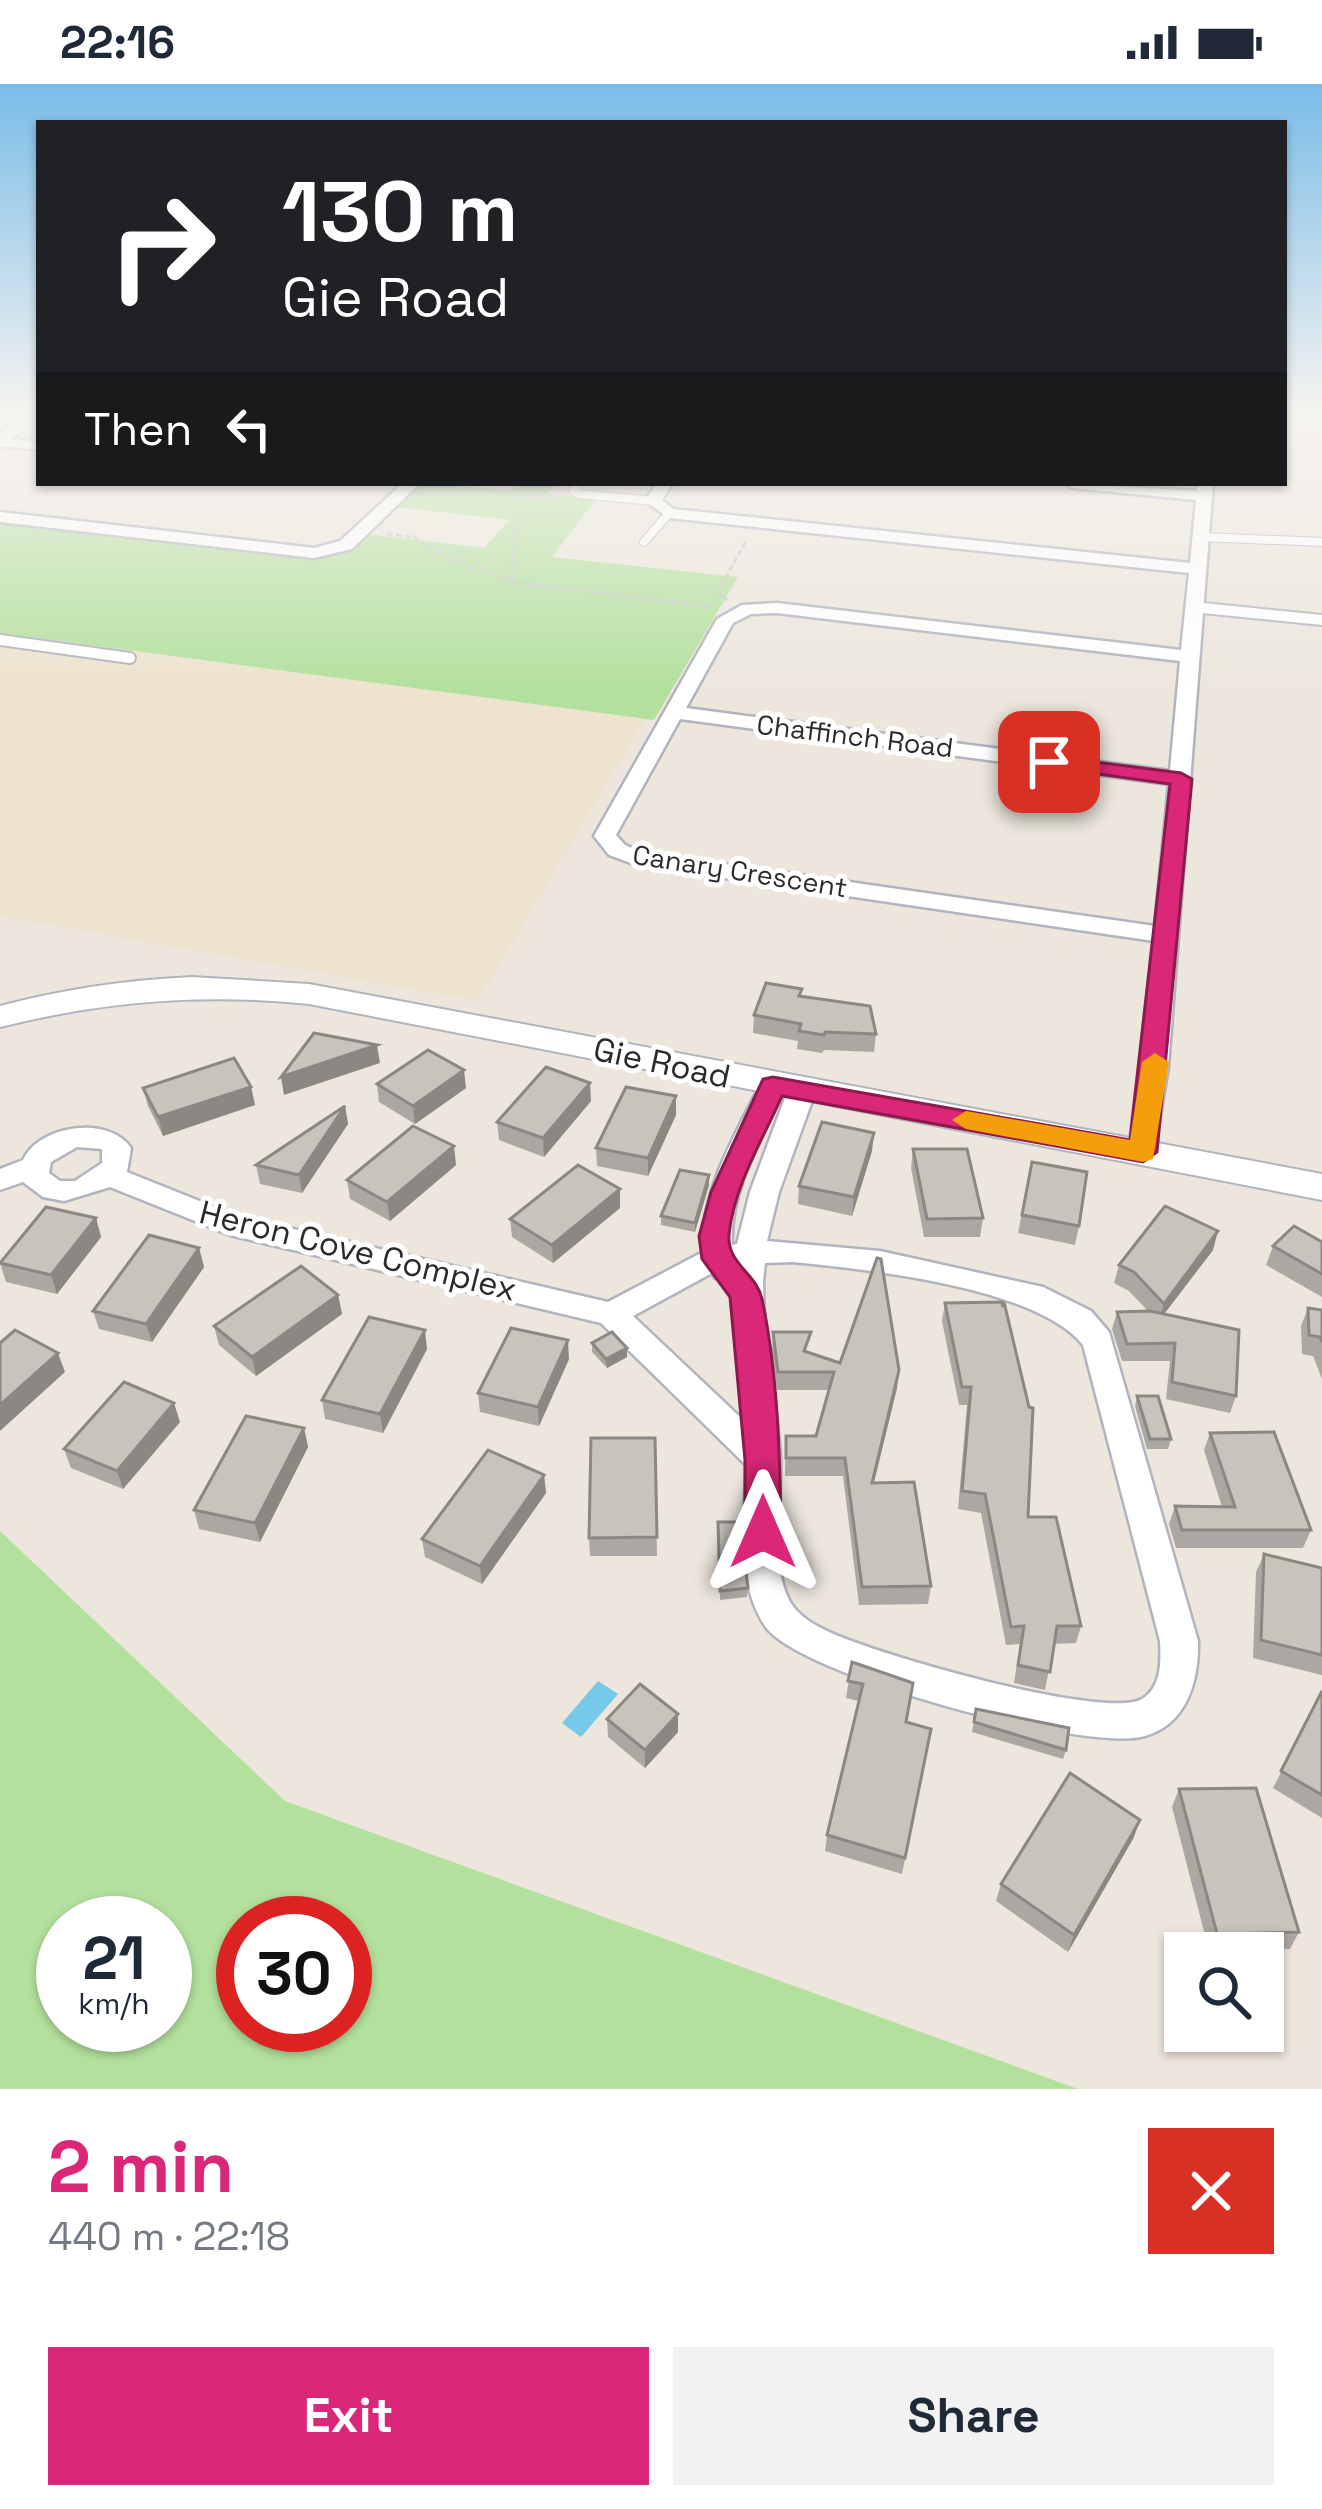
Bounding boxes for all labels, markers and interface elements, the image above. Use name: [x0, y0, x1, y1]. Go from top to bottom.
text: 22:16: [60, 14, 175, 71]
text: 130 m: [282, 158, 519, 266]
icon: right: [84, 168, 240, 324]
text: Gie Road: [282, 263, 509, 332]
icon: left: [216, 396, 282, 462]
text: Then: [84, 401, 192, 458]
street label: Chaffinch Road: [755, 707, 955, 765]
pin: [998, 711, 1100, 813]
icon: arrive: [1016, 729, 1082, 795]
street label: Canary Crescent: [630, 837, 850, 905]
street label: Gie Road: [590, 1028, 734, 1098]
street label: Heron Cove Complex: [195, 1191, 521, 1311]
position arrow: [700, 1469, 826, 1595]
speed limit sign: 30: [216, 1896, 372, 2052]
text: 21: [83, 1920, 145, 1997]
map controls: [1164, 1932, 1284, 2052]
button: search: [1164, 1932, 1284, 2052]
text: km/h: [78, 1984, 150, 2023]
text: 2 min: [48, 2121, 234, 2213]
button: close: [1148, 2128, 1274, 2254]
text: 440 m · 22:18: [48, 2212, 290, 2261]
button: Exit: [48, 2347, 649, 2485]
button: Share: [673, 2347, 1274, 2485]

